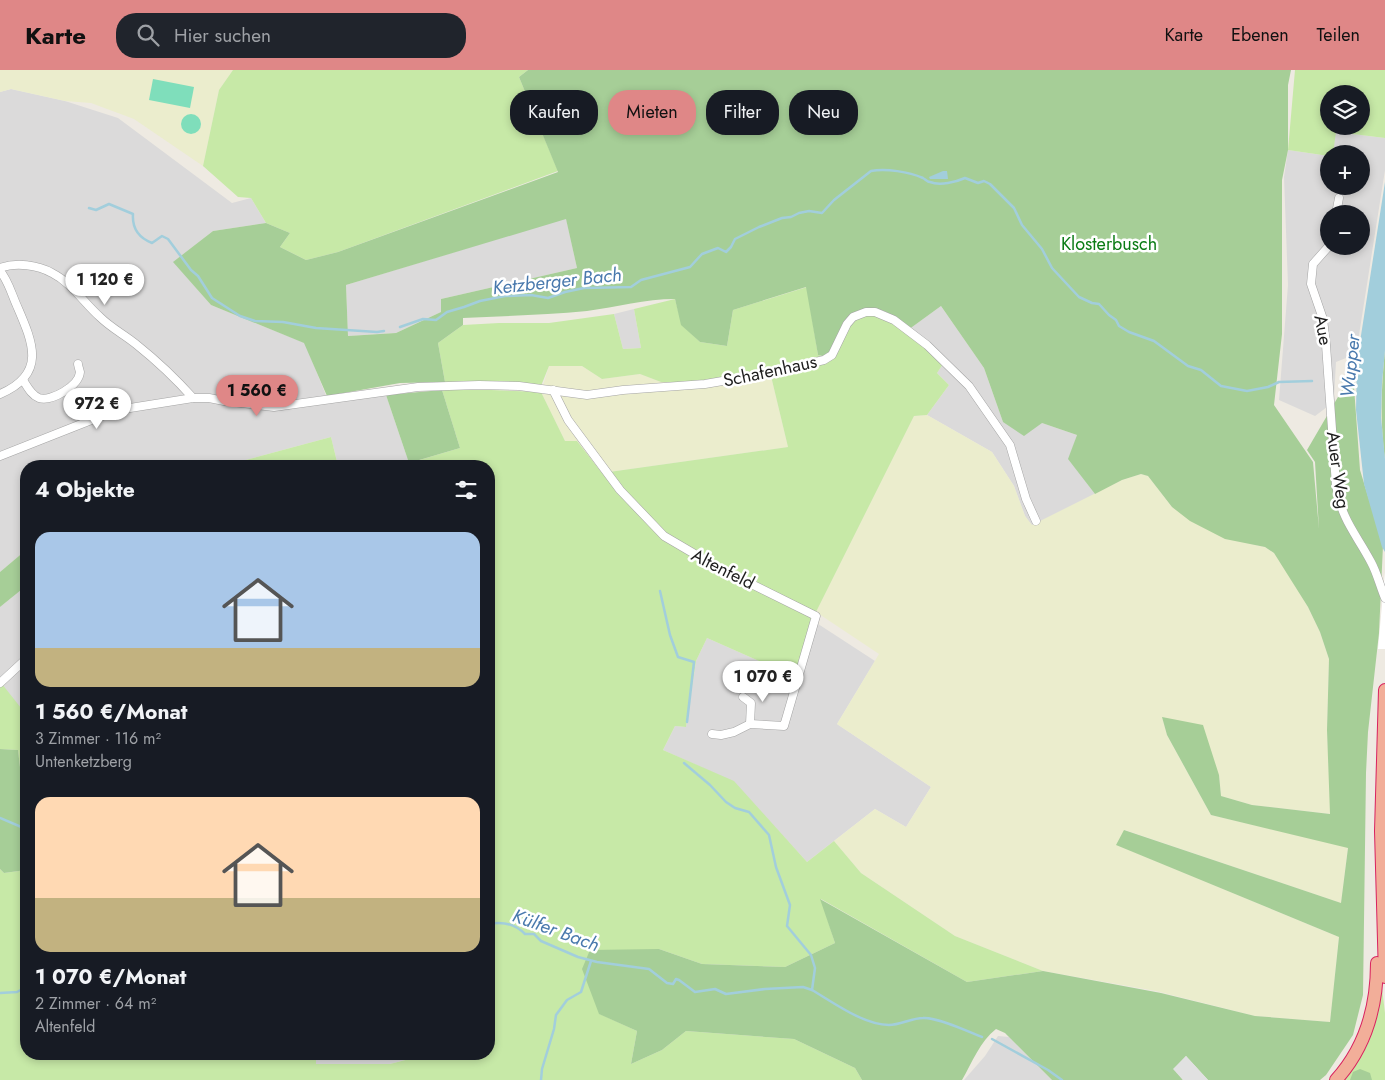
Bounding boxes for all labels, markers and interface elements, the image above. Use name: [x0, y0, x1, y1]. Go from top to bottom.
search box: [116, 13, 466, 58]
text: Karte: [25, 18, 86, 53]
icon: search: [134, 21, 162, 49]
text: Hier suchen: [174, 22, 271, 49]
text: Karte: [1164, 22, 1203, 48]
text: Ebenen: [1231, 22, 1289, 48]
text: Teilen: [1317, 22, 1360, 48]
map controls: [1320, 85, 1370, 255]
button: layers: [1320, 85, 1370, 135]
chip: Kaufen: [510, 90, 598, 135]
chip: Mieten: [608, 90, 696, 135]
chip: Filter: [706, 90, 779, 135]
chip: Neu: [789, 90, 858, 135]
button: +: [1320, 145, 1370, 195]
button: −: [1320, 205, 1370, 255]
park label: Klosterbusch: [1061, 231, 1157, 257]
water label: Ketzberger Bach: [491, 261, 623, 301]
pin: 1 120 €: [59, 264, 151, 306]
text: 1 120 €: [76, 268, 134, 291]
street label: Aue: [1307, 313, 1339, 347]
water label: Wupper: [1333, 331, 1367, 399]
street label: Schafenhaus: [721, 348, 819, 394]
pin: 1 560 €: [211, 374, 303, 417]
text: 1 560 €: [227, 379, 287, 402]
pin: 972 €: [62, 388, 132, 430]
text: 972 €: [74, 392, 120, 415]
street label: Auer Weg: [1320, 430, 1356, 510]
text: 4 Objekte: [35, 475, 135, 505]
icon: filters: [452, 476, 480, 504]
street label: Altenfeld: [687, 542, 759, 596]
icon: home: [213, 565, 303, 655]
pin: 1 070 €: [717, 660, 809, 703]
text: 1 070 €: [733, 665, 793, 688]
text: 1 560 €/Monat: [35, 697, 187, 727]
text: 3 Zimmer · 116 m²: [35, 727, 161, 750]
text: Untenketzberg: [35, 750, 132, 773]
icon: home: [213, 830, 303, 920]
water label: Külfer Bach: [509, 902, 603, 958]
text: 1 070 €/Monat: [35, 962, 186, 992]
text: 2 Zimmer · 64 m²: [35, 992, 156, 1015]
text: Altenfeld: [35, 1015, 95, 1038]

